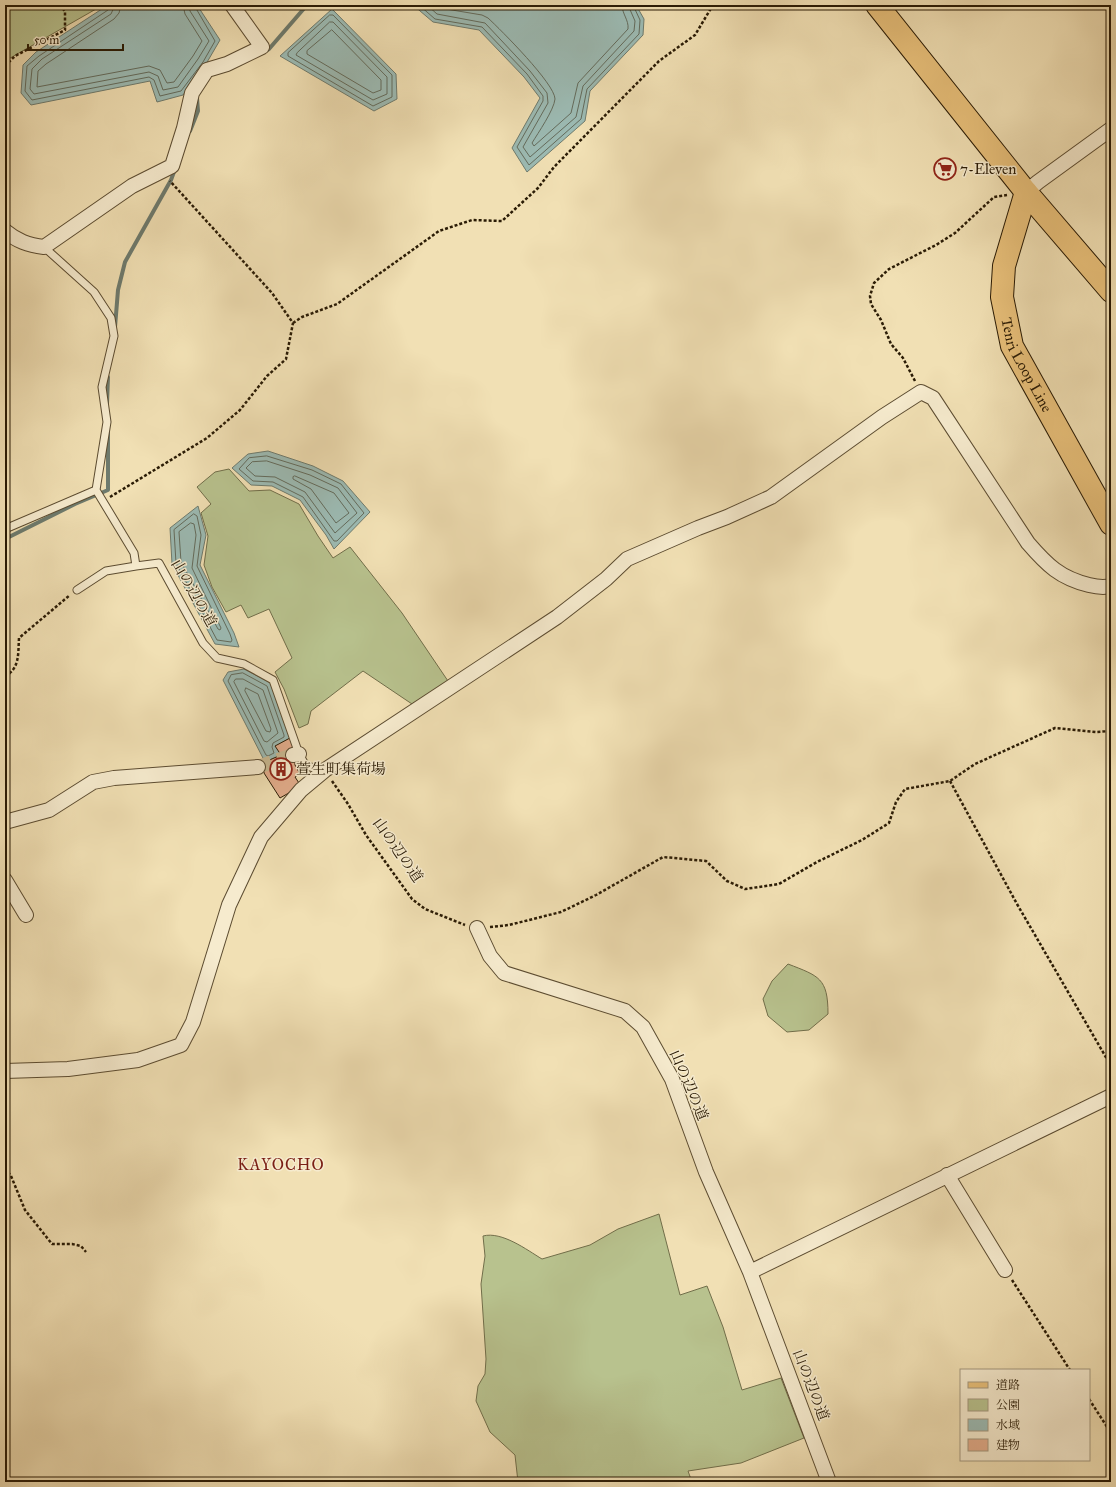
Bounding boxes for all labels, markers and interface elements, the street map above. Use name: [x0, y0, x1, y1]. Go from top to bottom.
scale bar: [28, 26, 123, 52]
text: 50 m: [34, 33, 59, 47]
supermarket icon: 7-Eleven: [932, 156, 958, 182]
place label: 7-Eleven: [960, 160, 1016, 178]
street label: Tenri Loop Line: [997, 316, 1056, 415]
street label: 山の辺の道: [167, 556, 221, 630]
building icon: 萱生町集荷場: [268, 756, 294, 782]
place label: 萱生町集荷場: [296, 760, 386, 778]
street label: 山の辺の道: [369, 814, 427, 886]
street label: 山の辺の道: [666, 1047, 712, 1123]
district label: KAYOCHO: [237, 1155, 325, 1174]
street label: 山の辺の道: [789, 1347, 833, 1423]
legend: [960, 1369, 1090, 1461]
text: 道路: [996, 1378, 1020, 1392]
text: 公園: [996, 1398, 1020, 1412]
text: 水域: [996, 1418, 1020, 1432]
text: 建物: [996, 1438, 1020, 1452]

